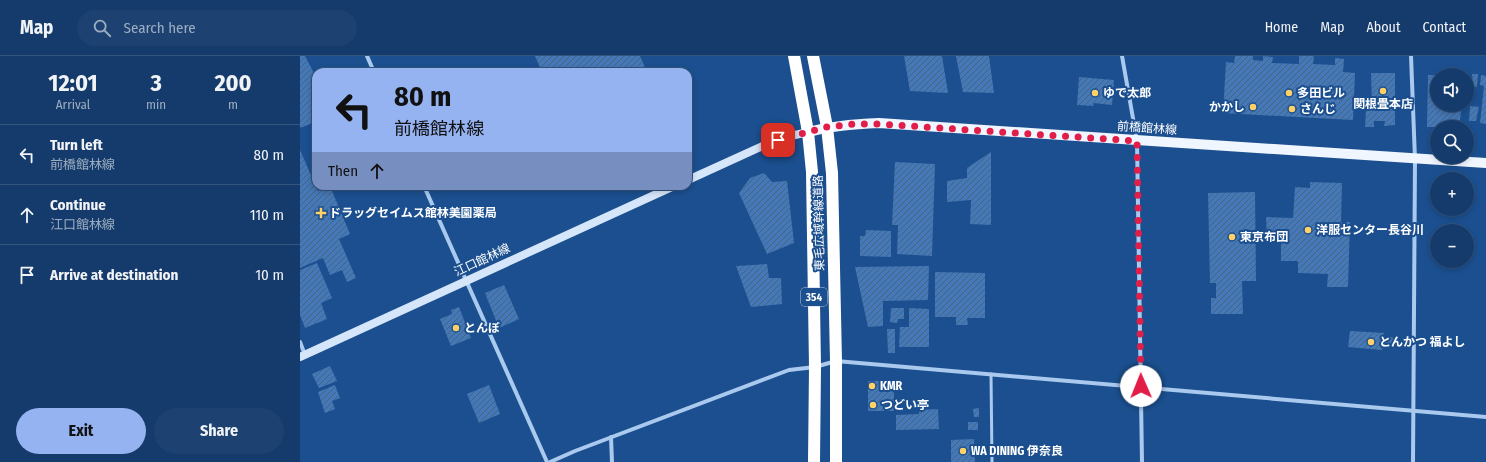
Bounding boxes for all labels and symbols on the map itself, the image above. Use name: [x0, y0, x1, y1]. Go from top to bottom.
place label: ゆで太郎: [1103, 86, 1151, 100]
place label: 多田ビル: [1297, 86, 1345, 100]
marker: 関根畳本店: [1378, 86, 1388, 96]
marker: ゆで太郎: [1090, 88, 1100, 98]
marker: 多田ビル: [1284, 88, 1294, 98]
place label: 関根畳本店: [1353, 97, 1413, 111]
place label: かかし: [1209, 100, 1245, 114]
marker: かかし: [1248, 102, 1258, 112]
place label: さんじ: [1300, 102, 1336, 116]
marker: さんじ: [1287, 104, 1297, 114]
street label: 前橋館林線: [1117, 119, 1177, 137]
pin: [761, 123, 795, 157]
street label: 東毛広域幹線道路: [811, 175, 827, 271]
place label: ドラッグセイムス館林美園薬局: [329, 206, 497, 220]
marker: ドラッグセイムス館林美園薬局: [316, 208, 326, 218]
place label: 洋服センター長谷川: [1316, 223, 1424, 237]
marker: 洋服センター長谷川: [1303, 225, 1313, 235]
place label: 東京布団: [1240, 230, 1288, 244]
marker: 東京布団: [1227, 232, 1237, 242]
street label: 江口館林線: [452, 241, 512, 279]
road number: 354: [801, 288, 827, 306]
place label: とんぼ: [464, 321, 500, 335]
marker: とんぼ: [451, 323, 461, 333]
place label: とんかつ 福よし: [1379, 335, 1466, 349]
marker: とんかつ 福よし: [1366, 337, 1376, 347]
position arrow: [1120, 365, 1162, 407]
place label: KMR: [880, 379, 903, 393]
marker: KMR: [867, 381, 877, 391]
place label: つどい亭: [881, 398, 929, 412]
marker: つどい亭: [868, 400, 878, 410]
place label: WA DINING 伊奈良: [971, 444, 1063, 458]
marker: WA DINING 伊奈良: [958, 446, 968, 456]

